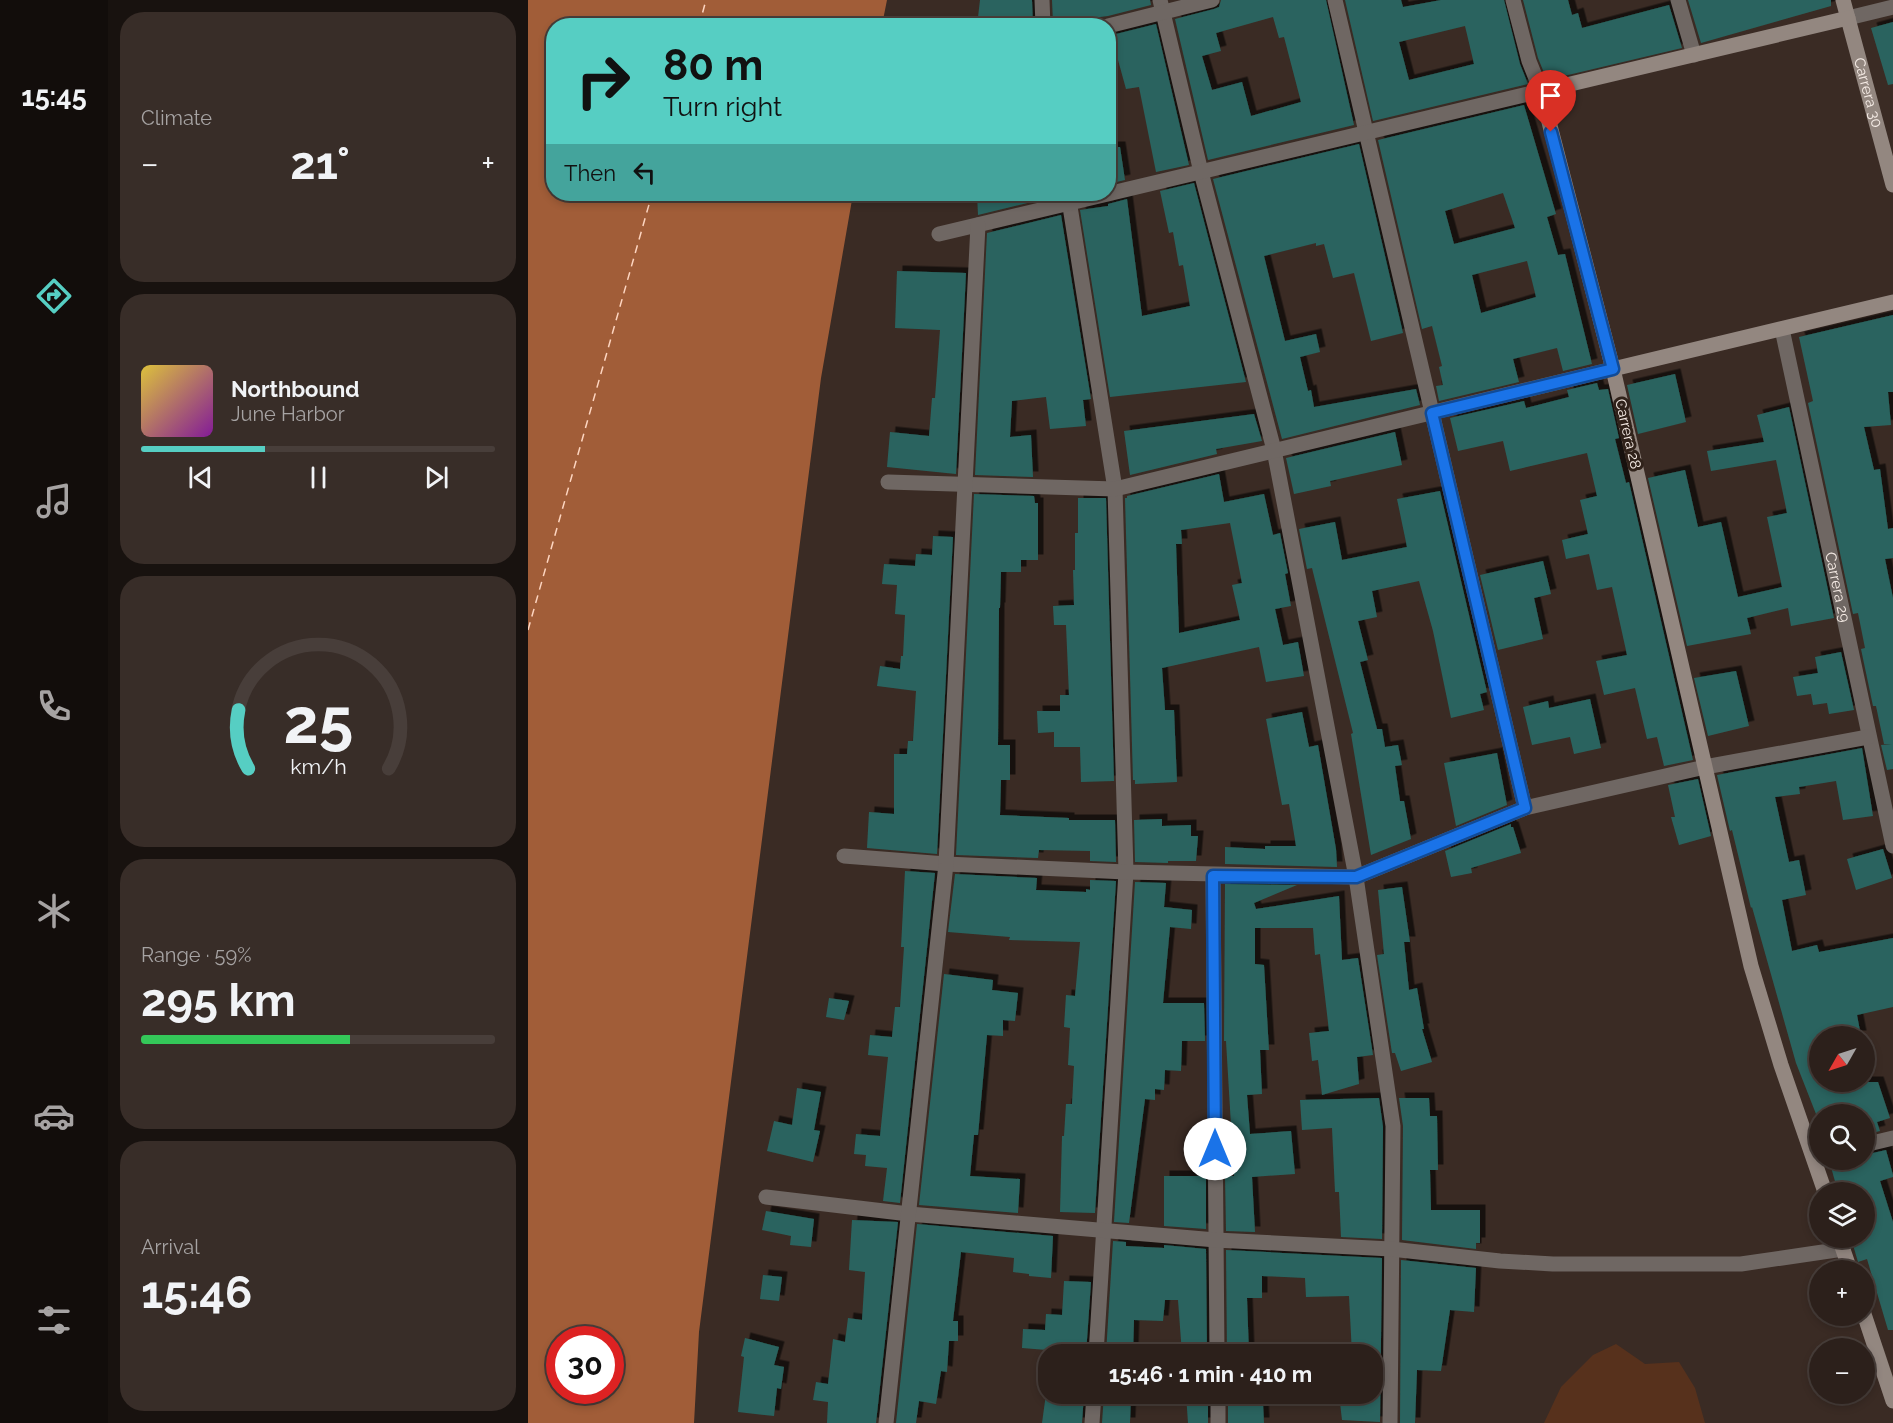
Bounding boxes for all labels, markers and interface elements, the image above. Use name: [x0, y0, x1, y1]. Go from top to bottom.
text: 80 m: [663, 41, 763, 90]
icon: right: [564, 42, 642, 120]
street label: Carrera 30: [1850, 56, 1886, 130]
pin: [1525, 70, 1576, 132]
icon: arrive: [1534, 79, 1567, 112]
text: 15:45: [21, 81, 87, 112]
text: Turn right: [663, 91, 782, 122]
text: Climate: [141, 106, 212, 130]
text: 21°: [290, 137, 350, 190]
text: −: [141, 144, 159, 183]
text: +: [481, 144, 495, 183]
icon: left: [628, 156, 661, 189]
text: Then: [564, 160, 616, 186]
icon: directions: [33, 275, 75, 317]
text: Northbound: [231, 376, 360, 402]
street label: Carrera 28: [1611, 397, 1645, 471]
text: June Harbor: [231, 402, 345, 426]
icon: previous: [184, 461, 217, 494]
icon: pause: [302, 461, 335, 494]
icon: next: [420, 461, 453, 494]
icon: music: [33, 480, 75, 522]
street label: Carrera 29: [1821, 550, 1854, 624]
text: 25: [283, 684, 353, 758]
icon: phone: [33, 685, 75, 727]
text: km/h: [290, 754, 346, 779]
icon: climate: [33, 890, 75, 932]
text: Range · 59%: [141, 943, 251, 967]
text: 295 km: [141, 974, 296, 1027]
north arrow: [1809, 1026, 1875, 1092]
map controls: [1809, 1026, 1875, 1404]
icon: car: [33, 1095, 75, 1137]
button: search: [1809, 1104, 1875, 1170]
position arrow: [1183, 1117, 1247, 1181]
button: layers: [1809, 1182, 1875, 1248]
text: Arrival: [141, 1235, 200, 1259]
button: +: [1809, 1260, 1875, 1326]
text: 15:46: [141, 1266, 252, 1319]
icon: filters: [33, 1299, 75, 1341]
speed limit sign: 30: [546, 1326, 624, 1404]
button: −: [1809, 1338, 1875, 1404]
text: 15:46 · 1 min · 410 m: [1109, 1361, 1312, 1387]

